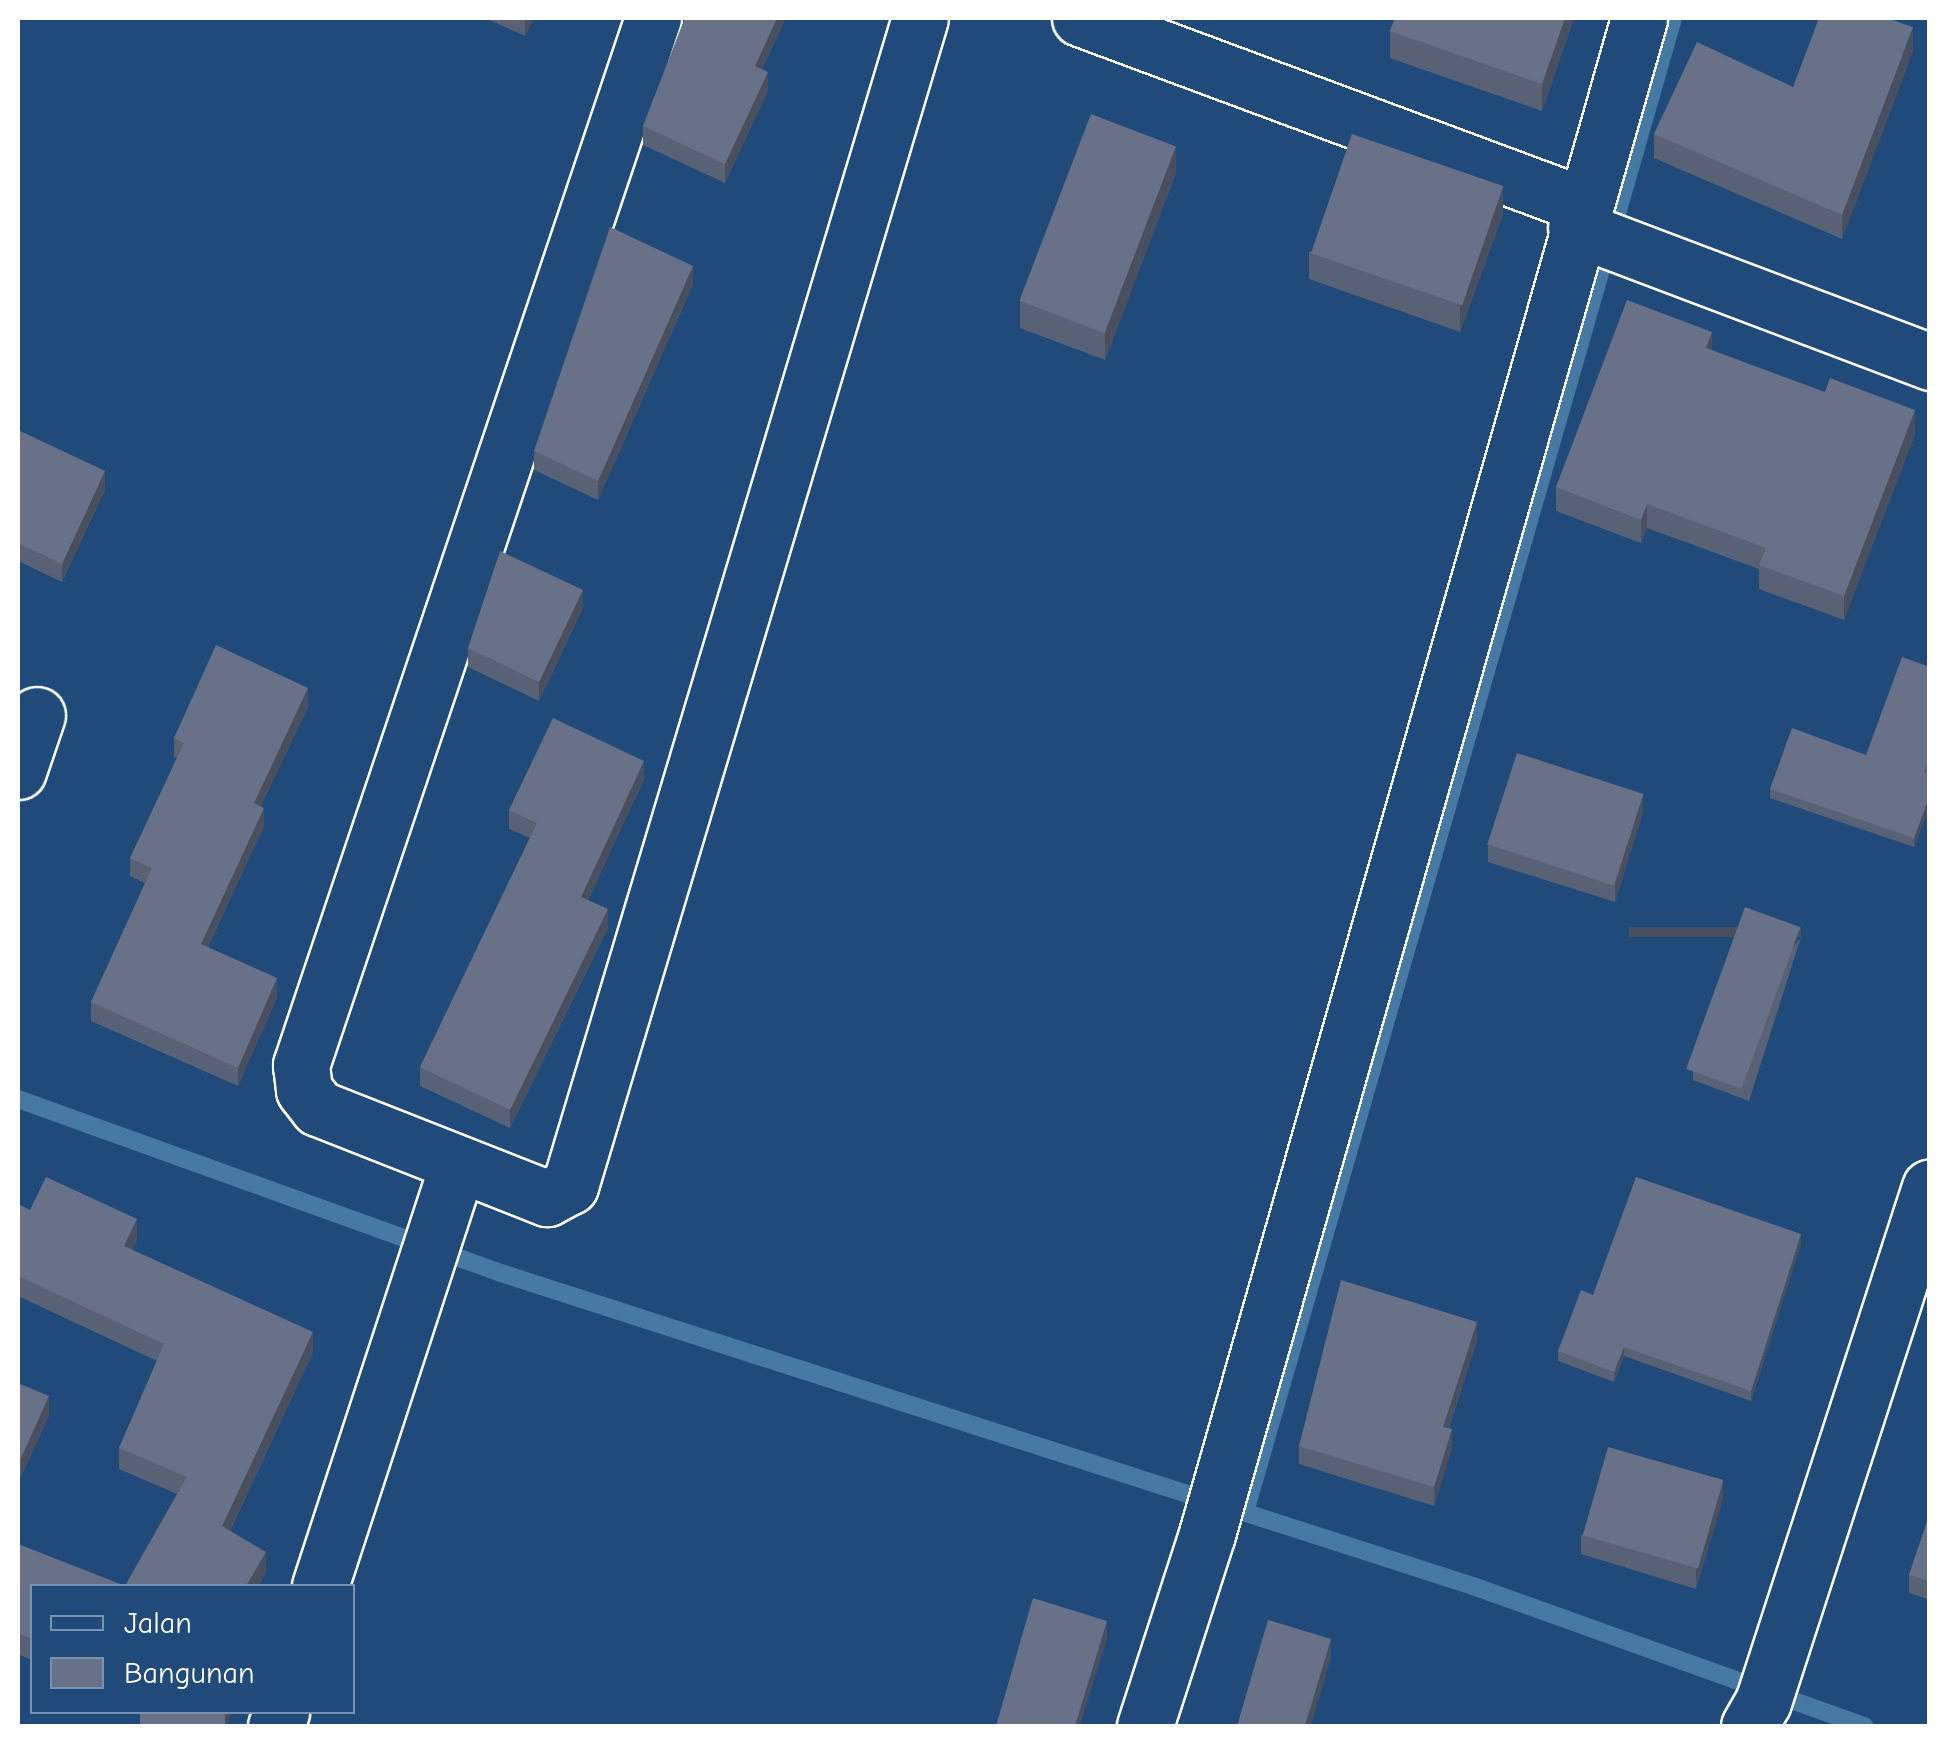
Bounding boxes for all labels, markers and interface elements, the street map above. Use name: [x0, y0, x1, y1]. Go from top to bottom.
legend: [30, 1584, 355, 1714]
text: Jalan: [124, 1606, 192, 1641]
text: Bangunan: [124, 1656, 255, 1691]

